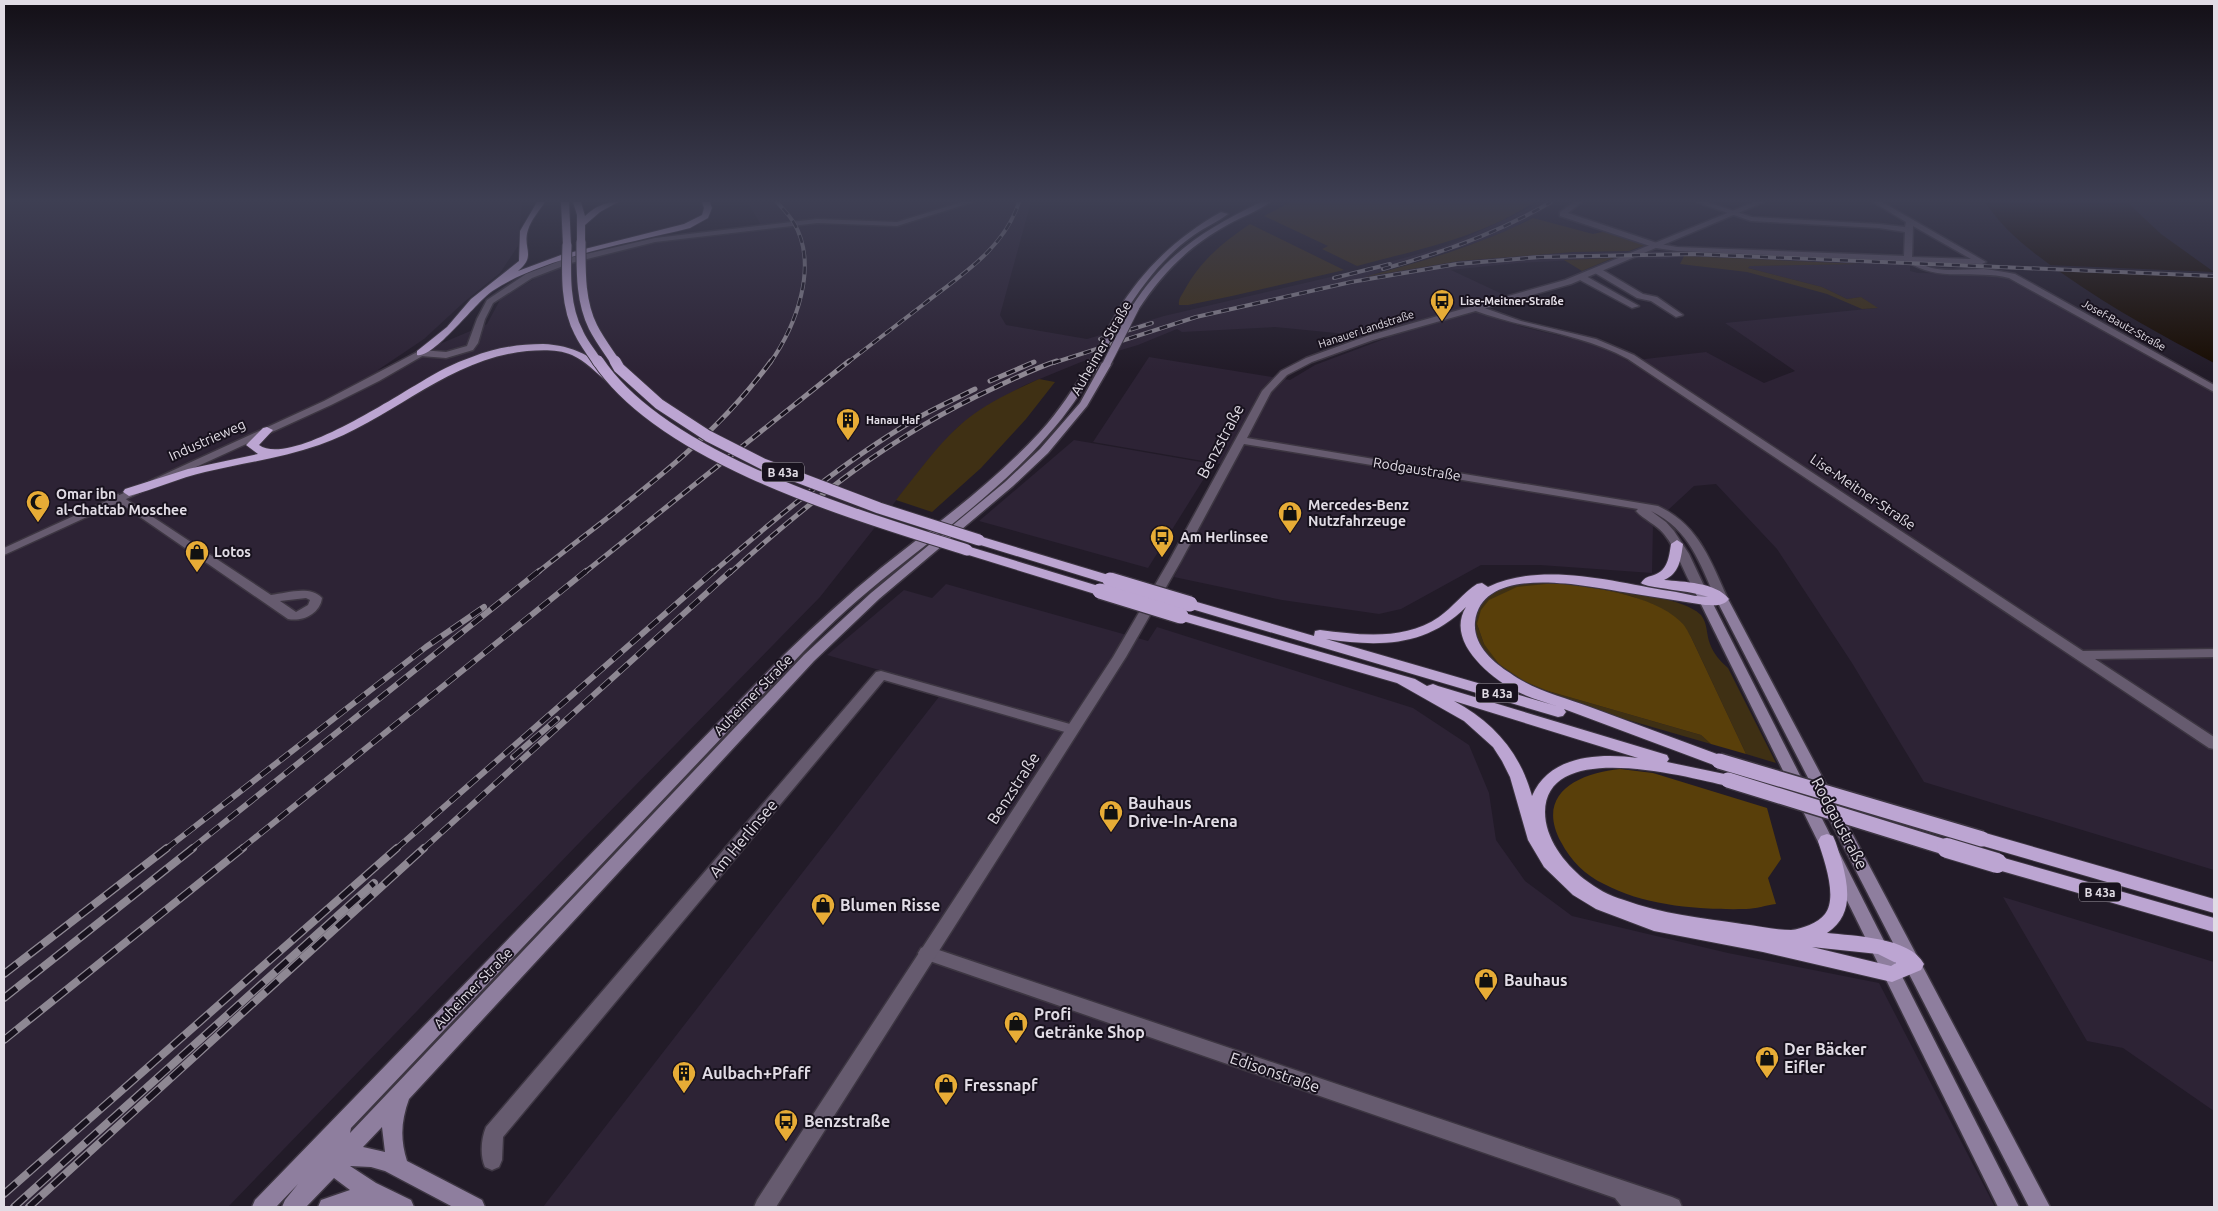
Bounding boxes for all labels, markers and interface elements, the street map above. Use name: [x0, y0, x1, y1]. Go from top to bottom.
bus stop icon: Lise-Meitner-Straße: [1429, 288, 1455, 322]
place label: Lise-Meitner-Straße: [1460, 295, 1564, 307]
street label: Josef-Bautz-Straße: [2080, 297, 2168, 353]
street label: Auheimer Straße: [1068, 298, 1134, 398]
street label: Hanauer Landstraße: [1317, 308, 1415, 350]
street label: Benzstraße: [1193, 401, 1247, 481]
building icon: Hanau Haf: [835, 407, 861, 441]
place label: Hanau Haf: [866, 414, 920, 426]
street label: Industrieweg: [166, 416, 248, 464]
street label: Lise-Meitner-Straße: [1807, 451, 1919, 533]
street label: Rodgaustraße: [1372, 454, 1462, 484]
road number: B 43a: [762, 462, 804, 482]
place label: Omar ibn al-Chattab Moschee: [56, 486, 187, 518]
mosque icon: Omar ibn al-Chattab Moschee: [25, 489, 51, 523]
place label: Mercedes-Benz Nutzfahrzeuge: [1308, 497, 1409, 529]
shop icon: Mercedes-Benz Nutzfahrzeuge: [1277, 500, 1303, 534]
bus stop icon: Am Herlinsee: [1149, 524, 1175, 558]
place label: Am Herlinsee: [1180, 529, 1268, 545]
shop icon: Lotos: [184, 539, 210, 573]
place label: Lotos: [214, 544, 251, 560]
street label: Auheimer Straße: [710, 651, 796, 739]
road number: B 43a: [1476, 684, 1518, 702]
street label: Benzstraße: [983, 749, 1043, 827]
street label: Rodgaustraße: [1808, 774, 1872, 872]
place label: Bauhaus Drive-In-Arena: [1128, 794, 1238, 830]
street label: Am Herlinsee: [705, 796, 781, 880]
shop icon: Bauhaus Drive-In-Arena: [1098, 799, 1124, 833]
road number: B 43a: [2079, 882, 2121, 902]
shop icon: Blumen Risse: [810, 892, 836, 926]
place label: Blumen Risse: [840, 896, 940, 914]
street label: Auheimer Straße: [430, 944, 516, 1032]
shop icon: Bauhaus: [1473, 967, 1499, 1001]
place label: Bauhaus: [1504, 971, 1568, 989]
place label: Profi Getränke Shop: [1034, 1005, 1145, 1041]
shop icon: Profi Getränke Shop: [1003, 1010, 1029, 1044]
place label: Der Bäcker Eifler: [1784, 1040, 1867, 1076]
shop icon: Der Bäcker Eifler: [1754, 1045, 1780, 1079]
street label: Edisonstraße: [1228, 1048, 1322, 1096]
building icon: Aulbach+Pfaff: [671, 1060, 697, 1094]
place label: Aulbach+Pfaff: [702, 1064, 811, 1082]
shop icon: Fressnapf: [933, 1072, 959, 1106]
place label: Fressnapf: [964, 1076, 1038, 1094]
bus stop icon: Benzstraße: [773, 1108, 799, 1142]
place label: Benzstraße: [804, 1112, 890, 1130]

